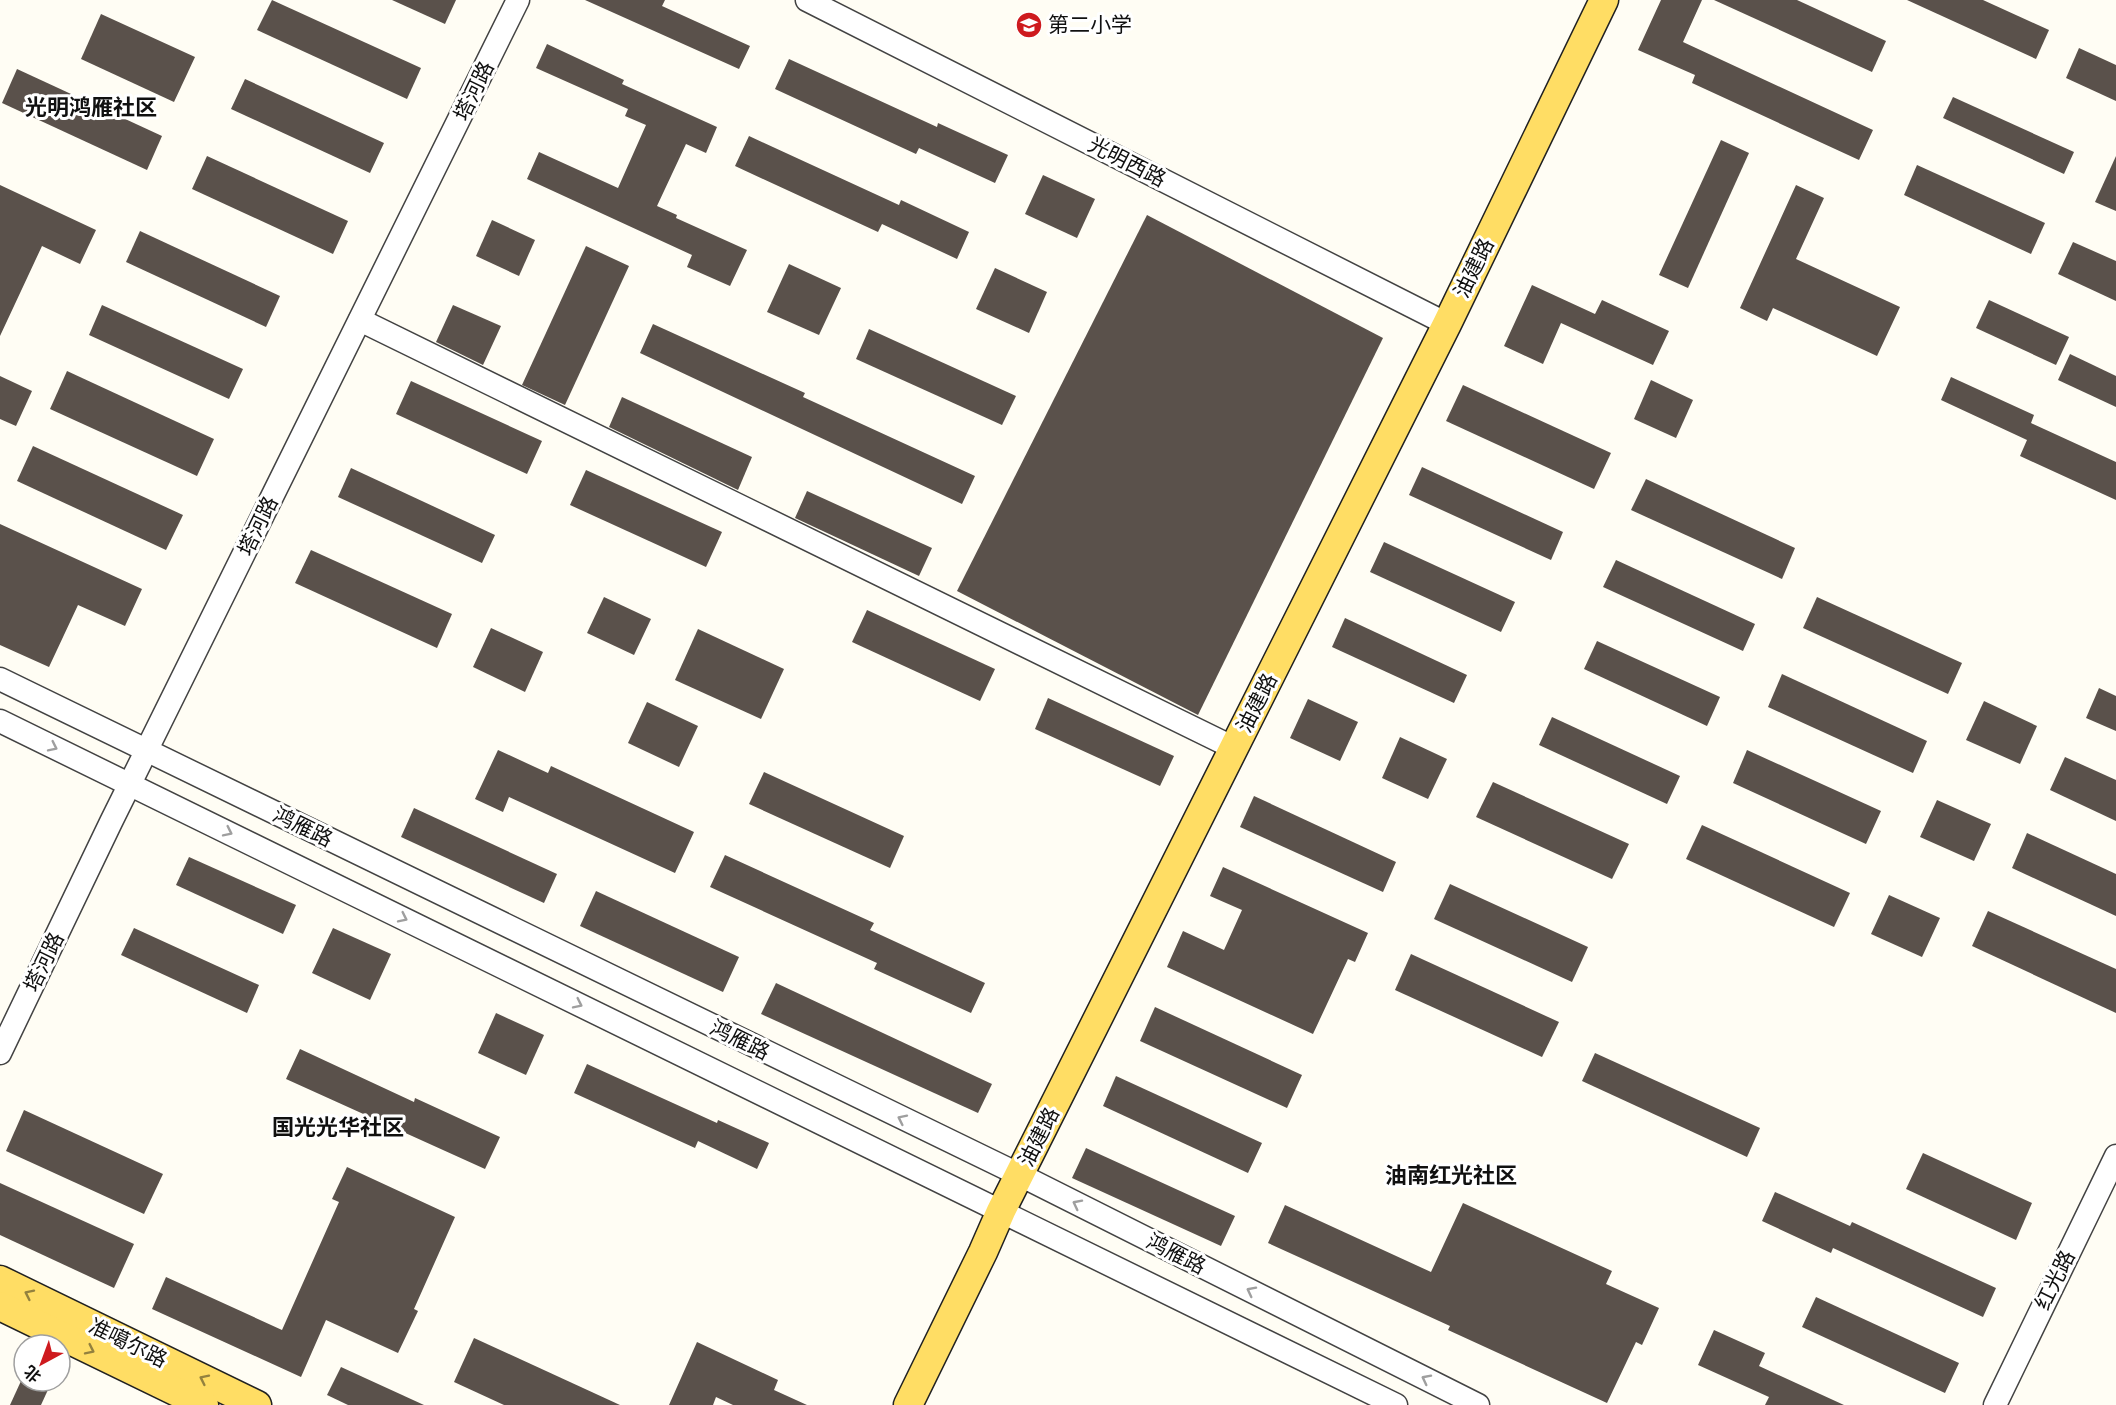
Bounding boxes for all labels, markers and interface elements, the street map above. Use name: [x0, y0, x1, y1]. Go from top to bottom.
place label: 第二小学: [1048, 7, 1132, 38]
school or university icon: 第二小学: [1014, 10, 1044, 40]
street label: 塔河路: [444, 55, 499, 125]
district label: 光明鸿雁社区: [25, 89, 157, 122]
street label: 光明西路: [1084, 127, 1173, 193]
street label: 油建路: [1444, 232, 1499, 302]
street label: 塔河路: [228, 490, 283, 560]
street label: 油建路: [1227, 667, 1283, 737]
one-way arrow: [46, 739, 57, 751]
street label: 鸿雁路: [269, 797, 339, 852]
one-way arrow: [221, 825, 232, 837]
one-way arrow: [396, 911, 407, 922]
street label: 塔河路: [14, 926, 69, 996]
one-way arrow: [572, 996, 583, 1008]
street label: 鸿雁路: [706, 1010, 776, 1065]
street label: 油建路: [1009, 1101, 1065, 1171]
district label: 国光光华社区: [272, 1109, 404, 1142]
one-way arrow: [897, 1114, 908, 1126]
district label: 油南红光社区: [1385, 1157, 1517, 1190]
one-way arrow: [1073, 1200, 1084, 1211]
street label: 鸿雁路: [1142, 1224, 1212, 1280]
street label: 红光路: [2025, 1244, 2080, 1314]
one-way arrow: [1247, 1287, 1258, 1299]
one-way arrow: [24, 1290, 35, 1302]
street label: 准噶尔路: [85, 1308, 174, 1373]
north arrow: [12, 1333, 72, 1393]
one-way arrow: [84, 1343, 95, 1355]
text: 北: [18, 1361, 45, 1389]
one-way arrow: [200, 1375, 211, 1387]
one-way arrow: [1421, 1375, 1432, 1386]

